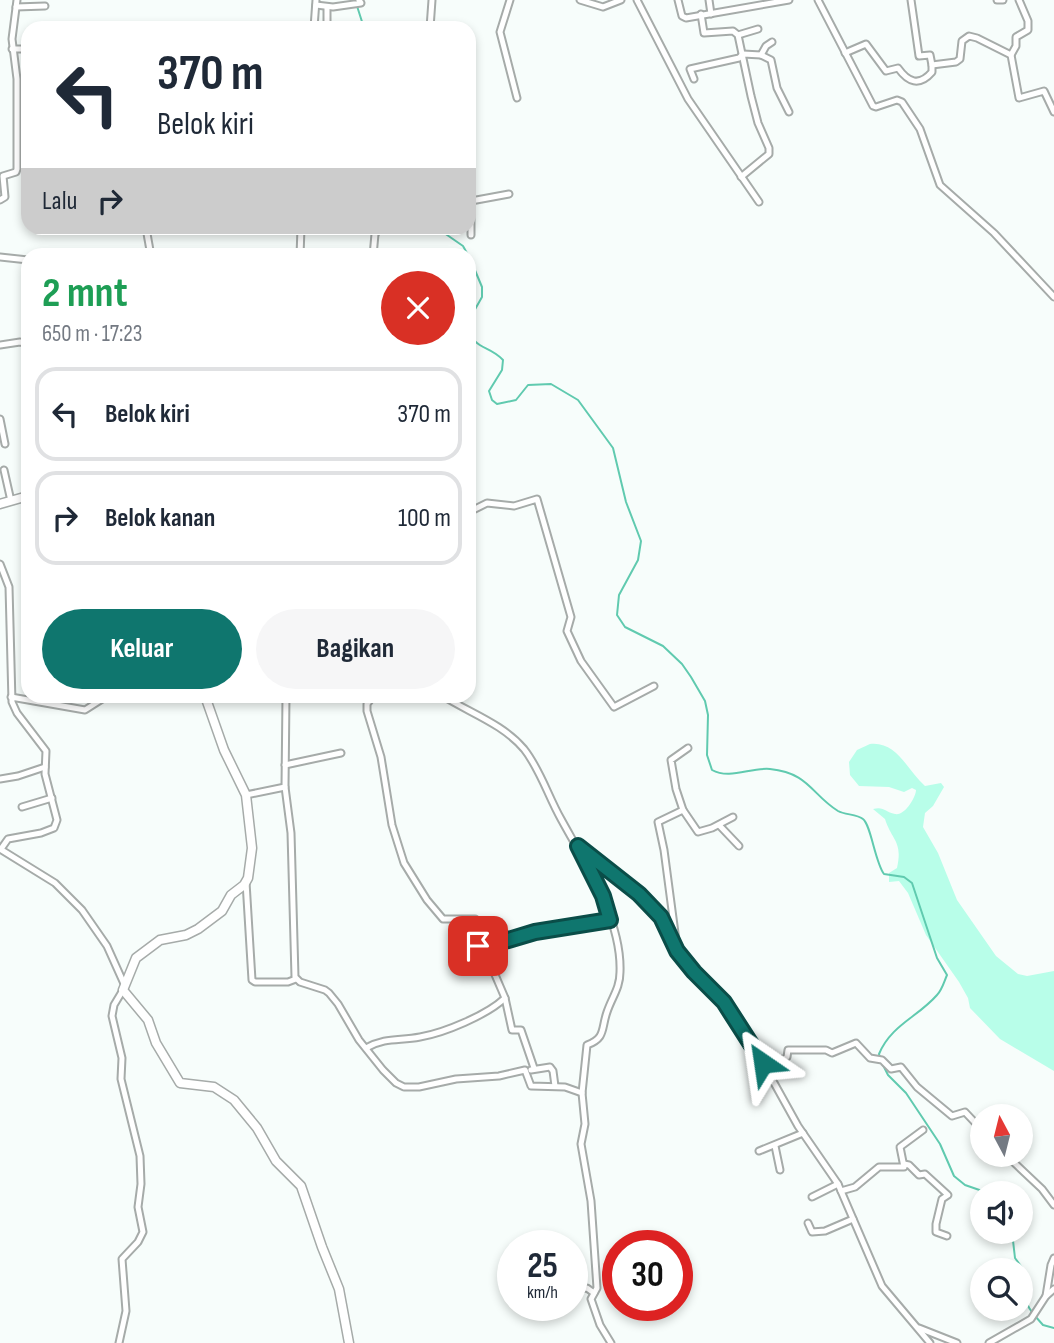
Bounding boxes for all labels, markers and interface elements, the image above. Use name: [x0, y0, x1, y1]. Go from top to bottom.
text: 370 m: [157, 45, 264, 104]
icon: left: [42, 49, 133, 140]
text: Belok kiri: [157, 105, 254, 144]
icon: right: [91, 182, 129, 220]
text: Lalu: [42, 186, 77, 217]
text: 2 mnt: [42, 268, 128, 319]
button: close: [381, 271, 455, 345]
text: 650 m · 17:23: [42, 320, 142, 348]
icon: left: [46, 395, 84, 433]
text: Belok kiri: [105, 399, 190, 430]
text: 370 m: [397, 399, 451, 430]
icon: right: [46, 499, 84, 537]
text: Belok kanan: [105, 503, 215, 534]
text: 100 m: [398, 503, 451, 534]
button: Keluar: [42, 609, 242, 689]
button: Bagikan: [256, 609, 455, 689]
pin: [448, 916, 508, 976]
icon: arrive: [459, 927, 497, 965]
position arrow: [726, 1026, 800, 1100]
north arrow: [970, 1104, 1032, 1167]
map controls: [970, 1104, 1033, 1321]
button: sound: [970, 1181, 1033, 1244]
speed limit sign: 30: [602, 1230, 693, 1321]
text: 25: [527, 1245, 558, 1288]
button: search: [970, 1258, 1033, 1321]
text: km/h: [527, 1282, 558, 1303]

